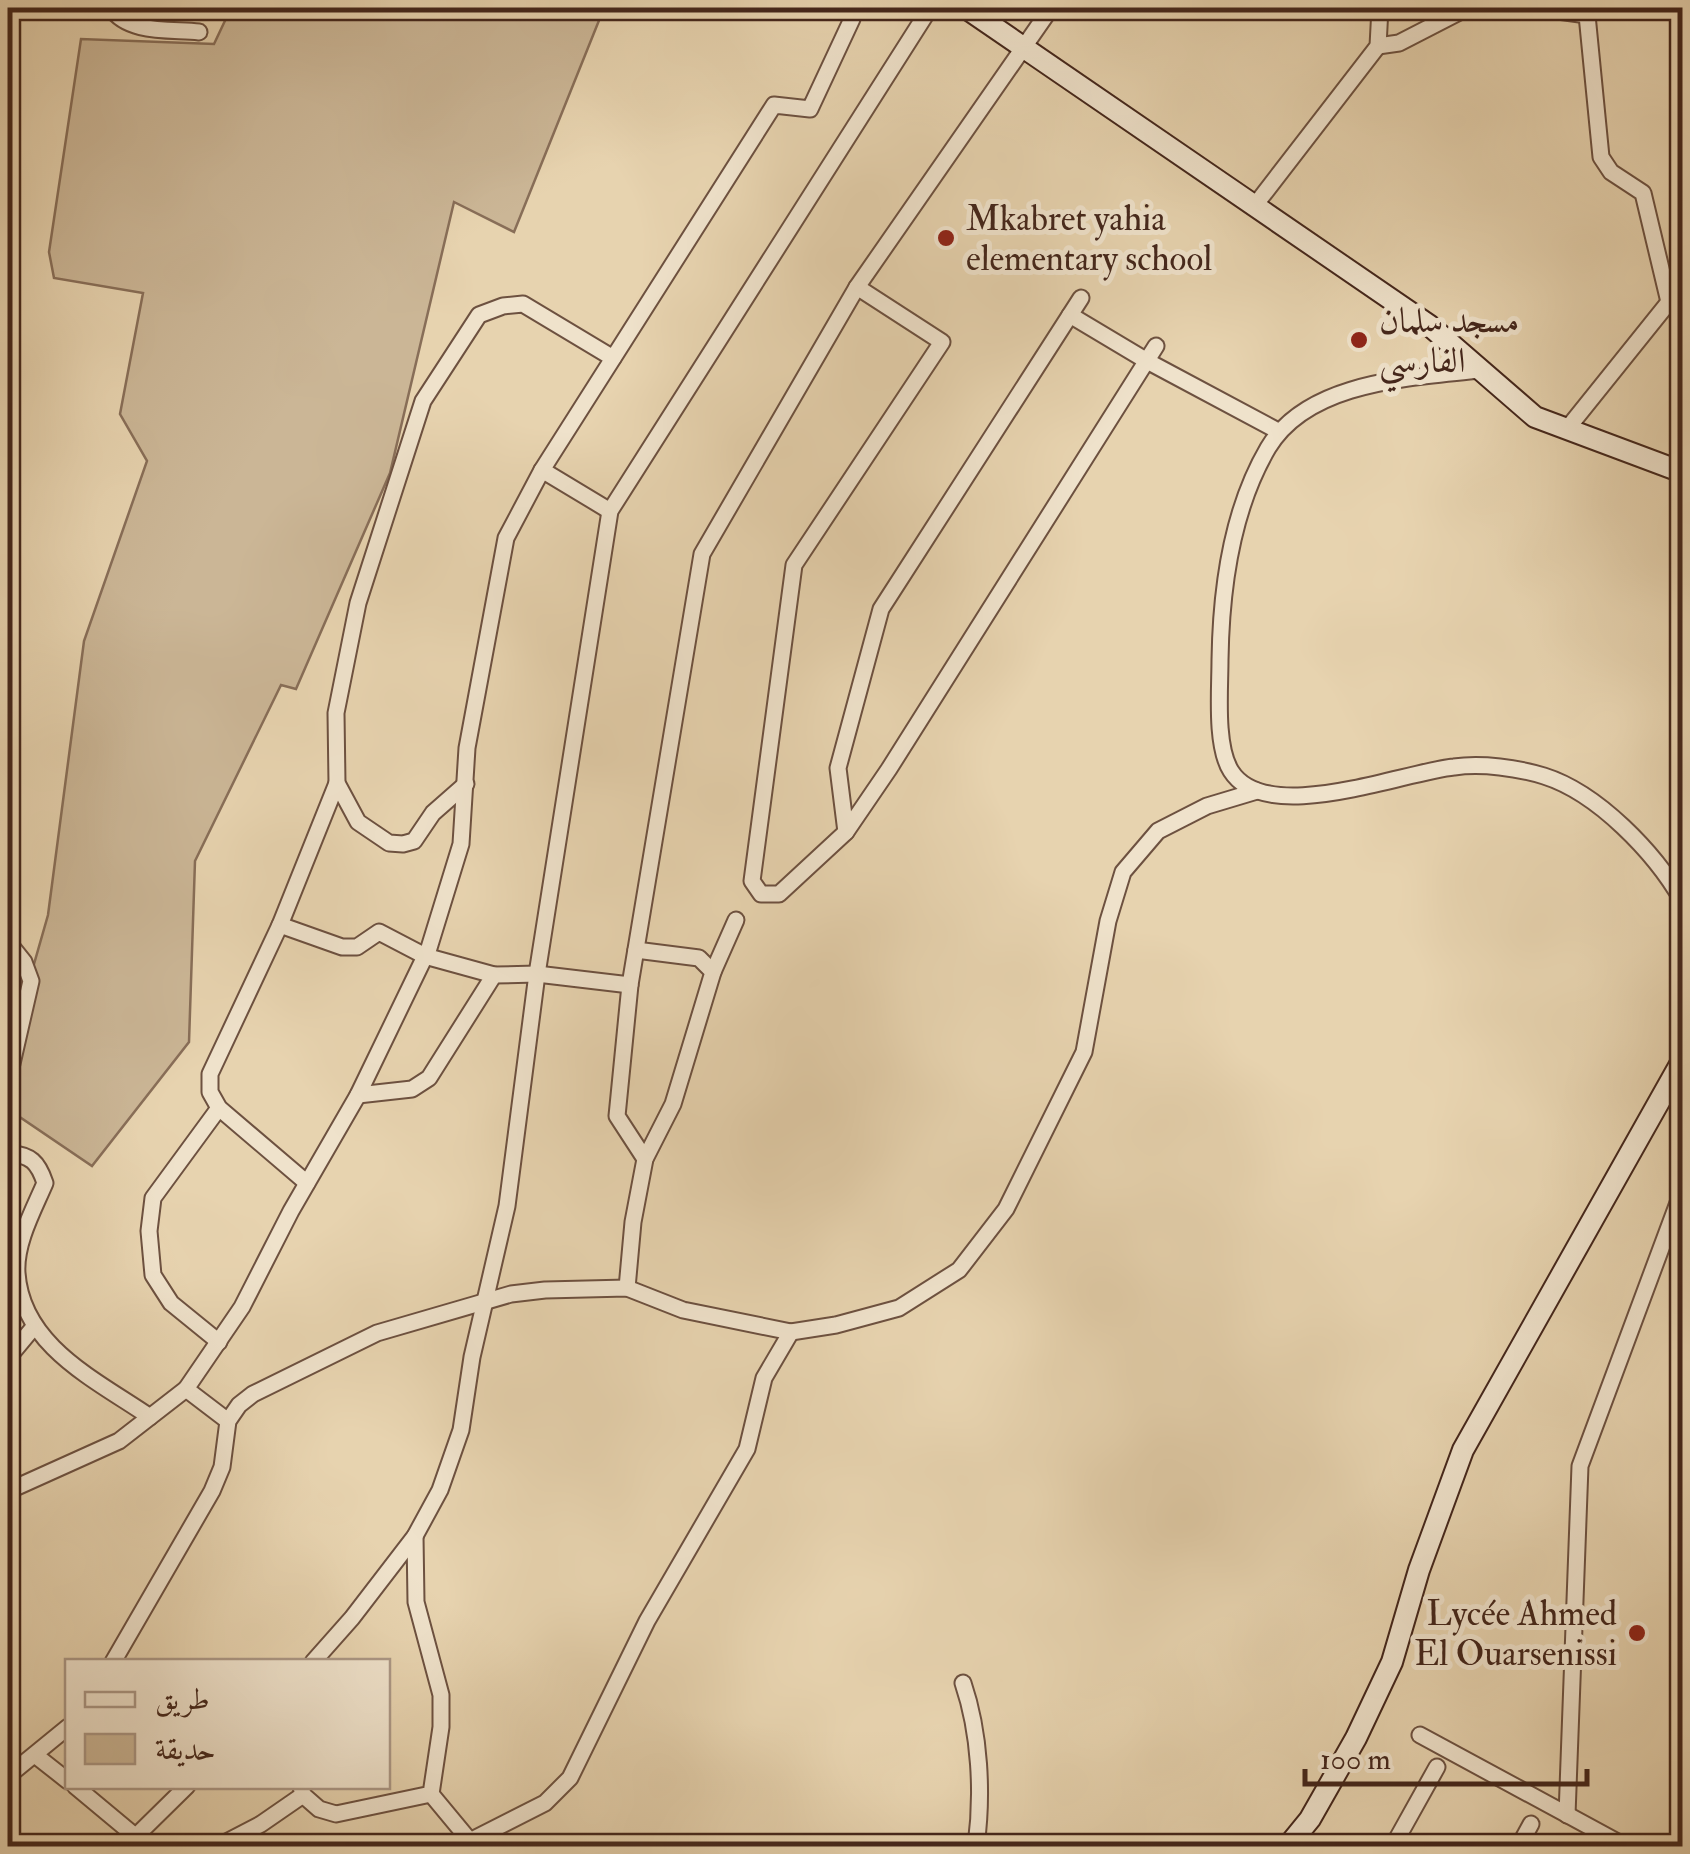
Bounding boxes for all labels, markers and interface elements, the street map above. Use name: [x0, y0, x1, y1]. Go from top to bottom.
place label: Mkabret yahia elementary school: [966, 197, 1212, 281]
marker: Mkabret yahia elementary school: [935, 227, 957, 249]
place label: مسجد سلمان الفارسي: [1379, 299, 1519, 393]
marker: مسجد سلمان الفارسي: [1348, 329, 1370, 351]
place label: Lycée Ahmed El Ouarsenissi: [1414, 1592, 1617, 1676]
marker: Lycée Ahmed El Ouarsenissi: [1626, 1622, 1648, 1644]
legend: [65, 1659, 390, 1789]
text: طريق: [155, 1681, 210, 1718]
scale bar: [1305, 1724, 1588, 1786]
text: حديقة: [155, 1731, 216, 1768]
text: 100 m: [1320, 1741, 1391, 1778]

